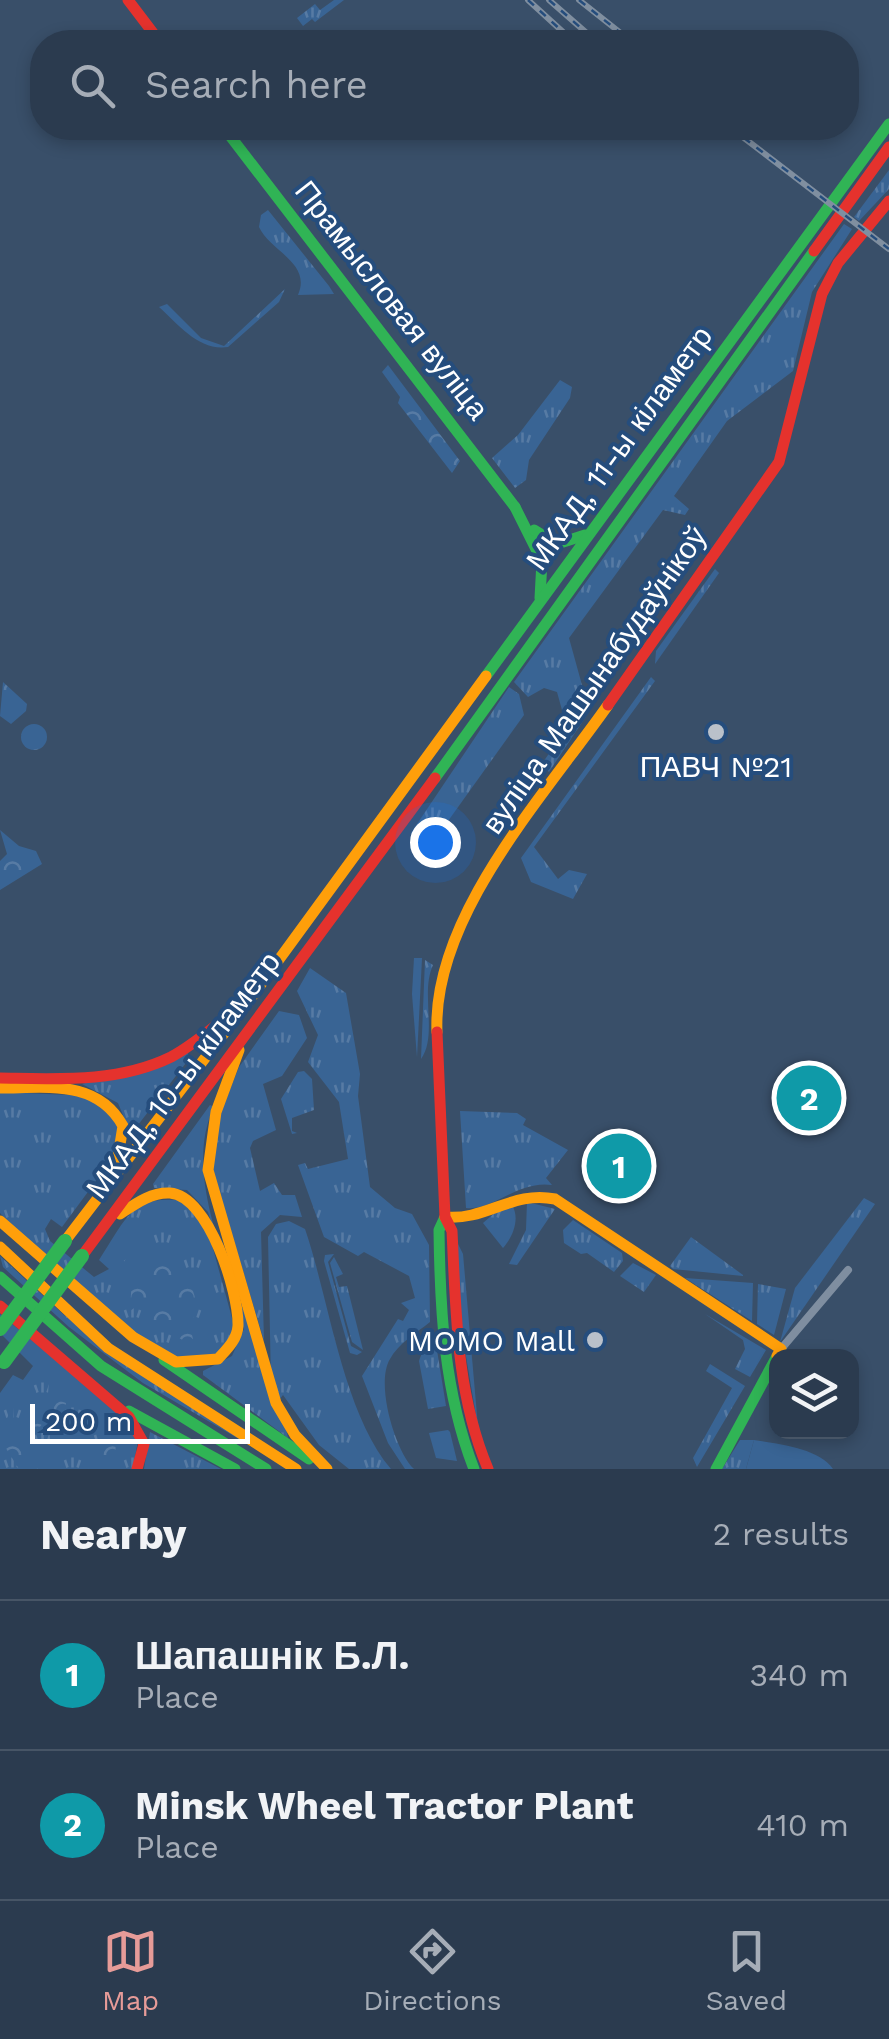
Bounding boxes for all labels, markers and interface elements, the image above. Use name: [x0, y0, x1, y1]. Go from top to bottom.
search box: [30, 30, 859, 140]
icon: search: [65, 58, 120, 113]
text: Search here: [145, 63, 368, 107]
street label: Прамысловая вуліца: [288, 174, 496, 426]
street label: МКАД, 11-ы кіламетр: [519, 319, 719, 577]
street label: вуліца Машынабудаўнікоў: [474, 520, 714, 840]
marker: ПАВЧ №21: [705, 721, 727, 743]
place label: ПАВЧ №21: [640, 749, 792, 784]
your location: [410, 817, 461, 868]
street label: МКАД, 10-ы кіламетр: [79, 945, 287, 1205]
pin: 2: [776, 1060, 842, 1136]
pin: 1: [586, 1128, 652, 1204]
place label: MOMO Mall: [408, 1323, 575, 1358]
marker: MOMO Mall: [584, 1329, 606, 1351]
map controls: [769, 1349, 859, 1439]
button: layers: [769, 1349, 859, 1439]
scale bar: [30, 1399, 250, 1444]
text: 200 m: [45, 1405, 132, 1438]
text: Nearby: [40, 1510, 187, 1559]
text: 2 results: [712, 1515, 849, 1553]
text: Шапашнік Б.Л.: [135, 1634, 410, 1678]
text: 1: [66, 1656, 79, 1694]
text: 340 m: [749, 1656, 849, 1694]
text: Place: [135, 1678, 219, 1716]
text: Minsk Wheel Tractor Plant: [135, 1784, 633, 1828]
text: 2: [63, 1806, 82, 1844]
text: 410 m: [756, 1806, 849, 1844]
text: Place: [135, 1828, 219, 1866]
tab: Map: [102, 1924, 159, 2017]
tab: Directions: [363, 1924, 502, 2017]
tab: Saved: [706, 1924, 787, 2017]

